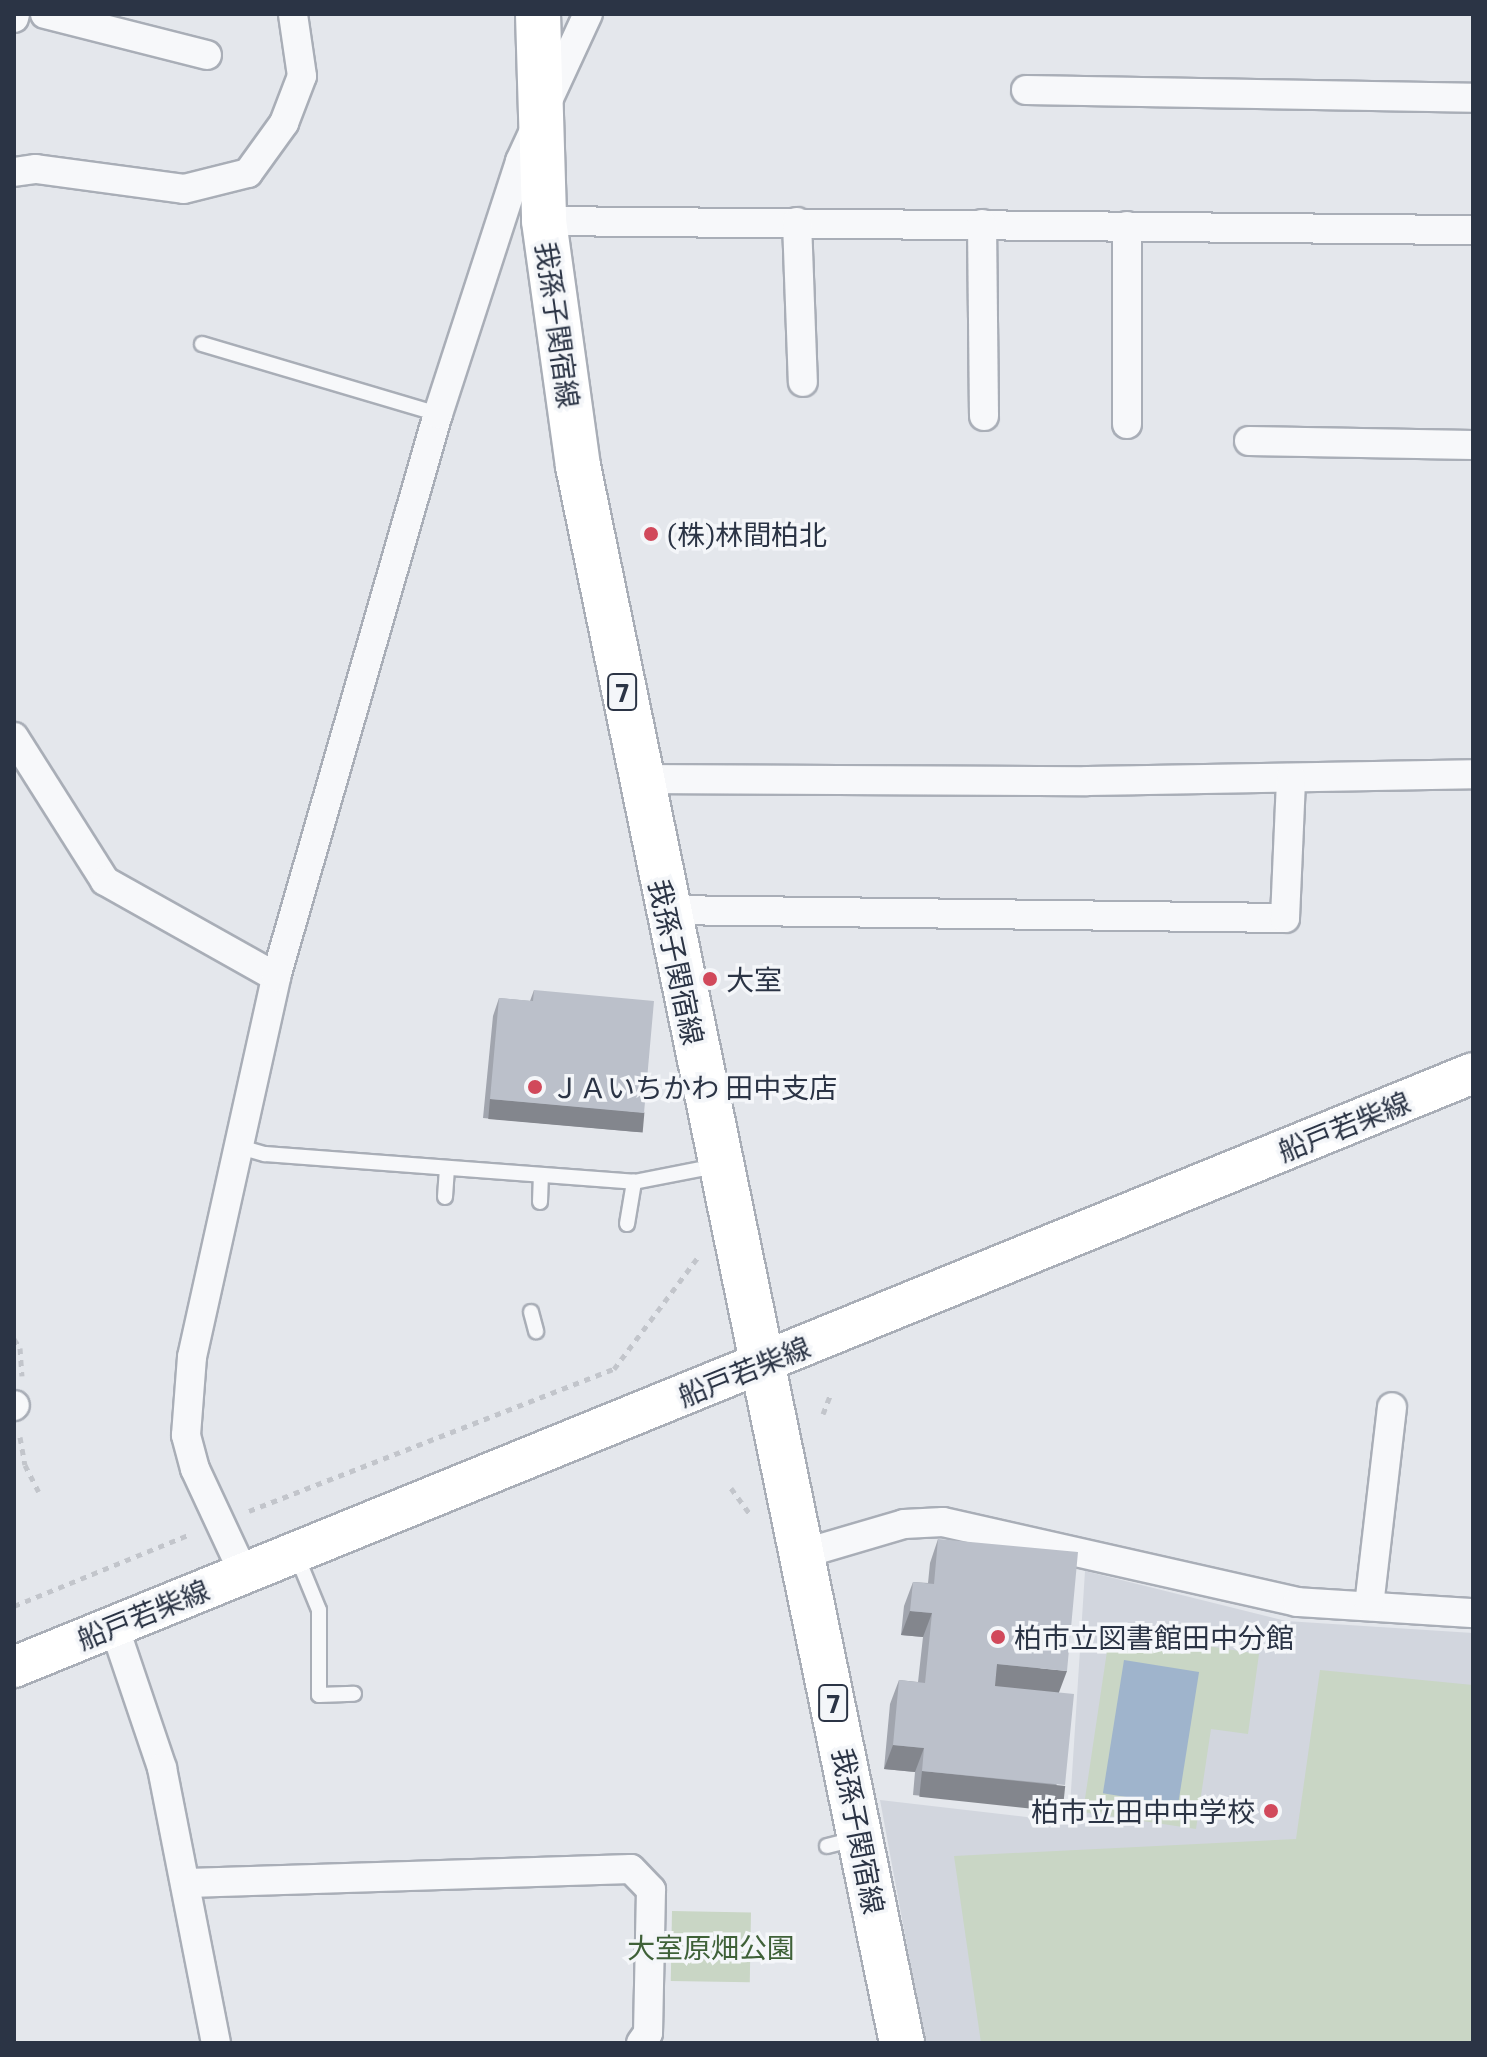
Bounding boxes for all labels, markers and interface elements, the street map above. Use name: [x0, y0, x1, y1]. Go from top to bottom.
street label: 我孫子関宿線: [530, 239, 586, 411]
place label: (株)林間柏北: [667, 517, 827, 551]
marker: (株)林間柏北: [642, 525, 660, 543]
road number: 7: [606, 670, 638, 714]
street label: 我孫子関宿線: [643, 876, 711, 1048]
place label: 大室: [726, 962, 782, 996]
marker: 大室: [701, 970, 719, 988]
place label: ＪＡいちかわ 田中支店: [551, 1070, 837, 1104]
marker: ＪＡいちかわ 田中支店: [526, 1078, 544, 1096]
street label: 船戸若柴線: [1273, 1084, 1415, 1168]
street label: 船戸若柴線: [673, 1329, 815, 1413]
street label: 船戸若柴線: [72, 1572, 214, 1656]
place label: 柏市立図書館田中分館: [1014, 1620, 1294, 1654]
marker: 柏市立図書館田中分館: [989, 1628, 1007, 1646]
road number: 7: [817, 1681, 849, 1725]
street label: 我孫子関宿線: [826, 1745, 892, 1917]
place label: 柏市立田中中学校: [1031, 1794, 1255, 1828]
marker: 柏市立田中中学校: [1262, 1802, 1280, 1820]
park label: 大室原畑公園: [627, 1930, 795, 1964]

